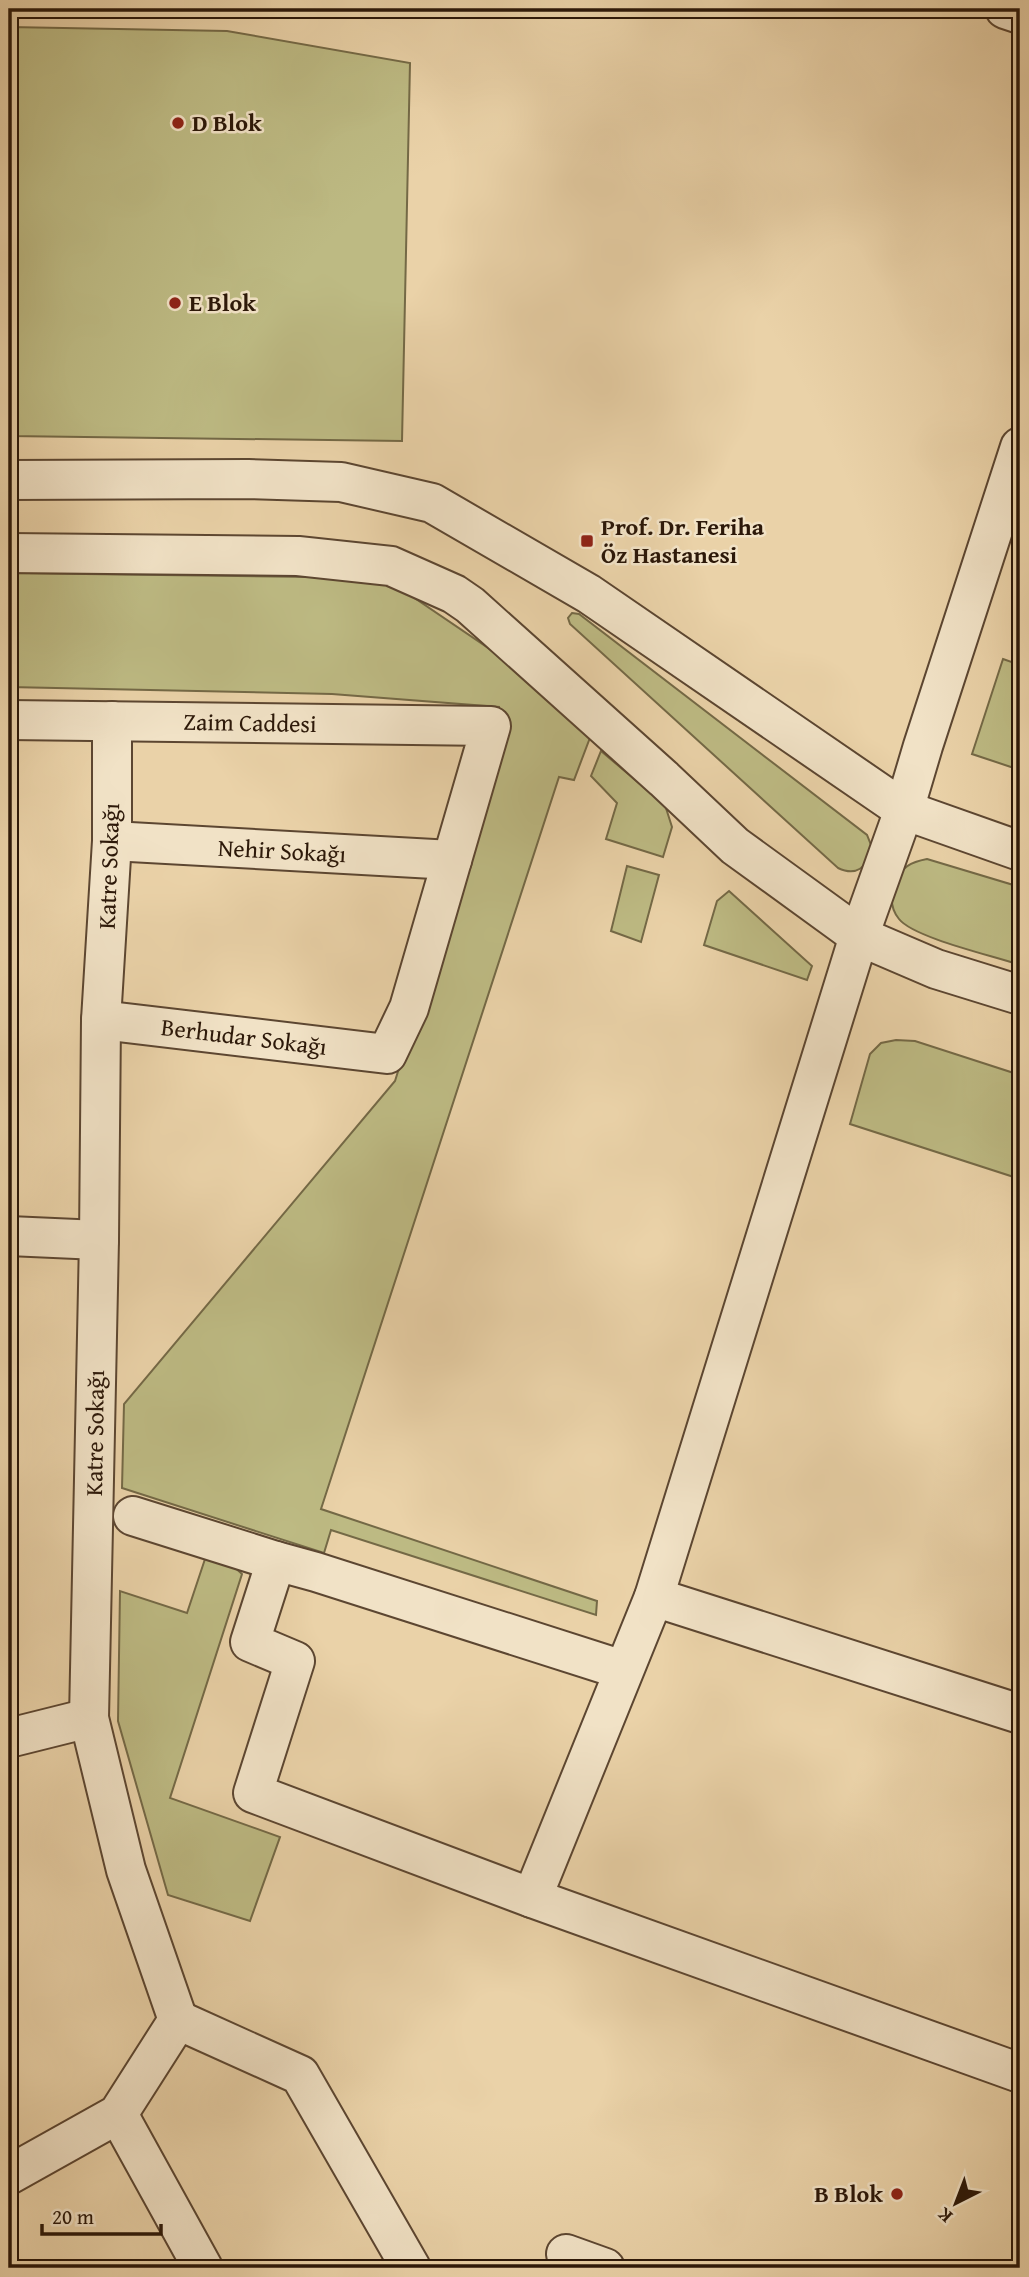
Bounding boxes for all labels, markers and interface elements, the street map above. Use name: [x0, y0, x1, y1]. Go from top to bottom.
place label: D Blok: [192, 105, 262, 140]
marker: D Blok: [170, 115, 186, 131]
place label: E Blok: [189, 285, 256, 320]
marker: E Blok: [167, 295, 183, 311]
place label: Prof. Dr. Feriha Öz Hastanesi: [601, 509, 765, 572]
marker: Prof. Dr. Feriha Öz Hastanesi: [579, 533, 595, 549]
street label: Zaim Caddesi: [183, 704, 317, 741]
street label: Katre Sokağı: [89, 802, 128, 930]
street label: Nehir Sokağı: [217, 830, 347, 871]
street label: Berhudar Sokağı: [159, 1009, 329, 1064]
street label: Katre Sokağı: [76, 1369, 113, 1496]
north arrow: [920, 2168, 990, 2238]
place label: B Blok: [814, 2176, 883, 2211]
marker: B Blok: [889, 2186, 905, 2202]
scale bar: [42, 2193, 161, 2237]
text: 20 m: [52, 2201, 94, 2232]
text: K: [931, 2201, 958, 2230]

